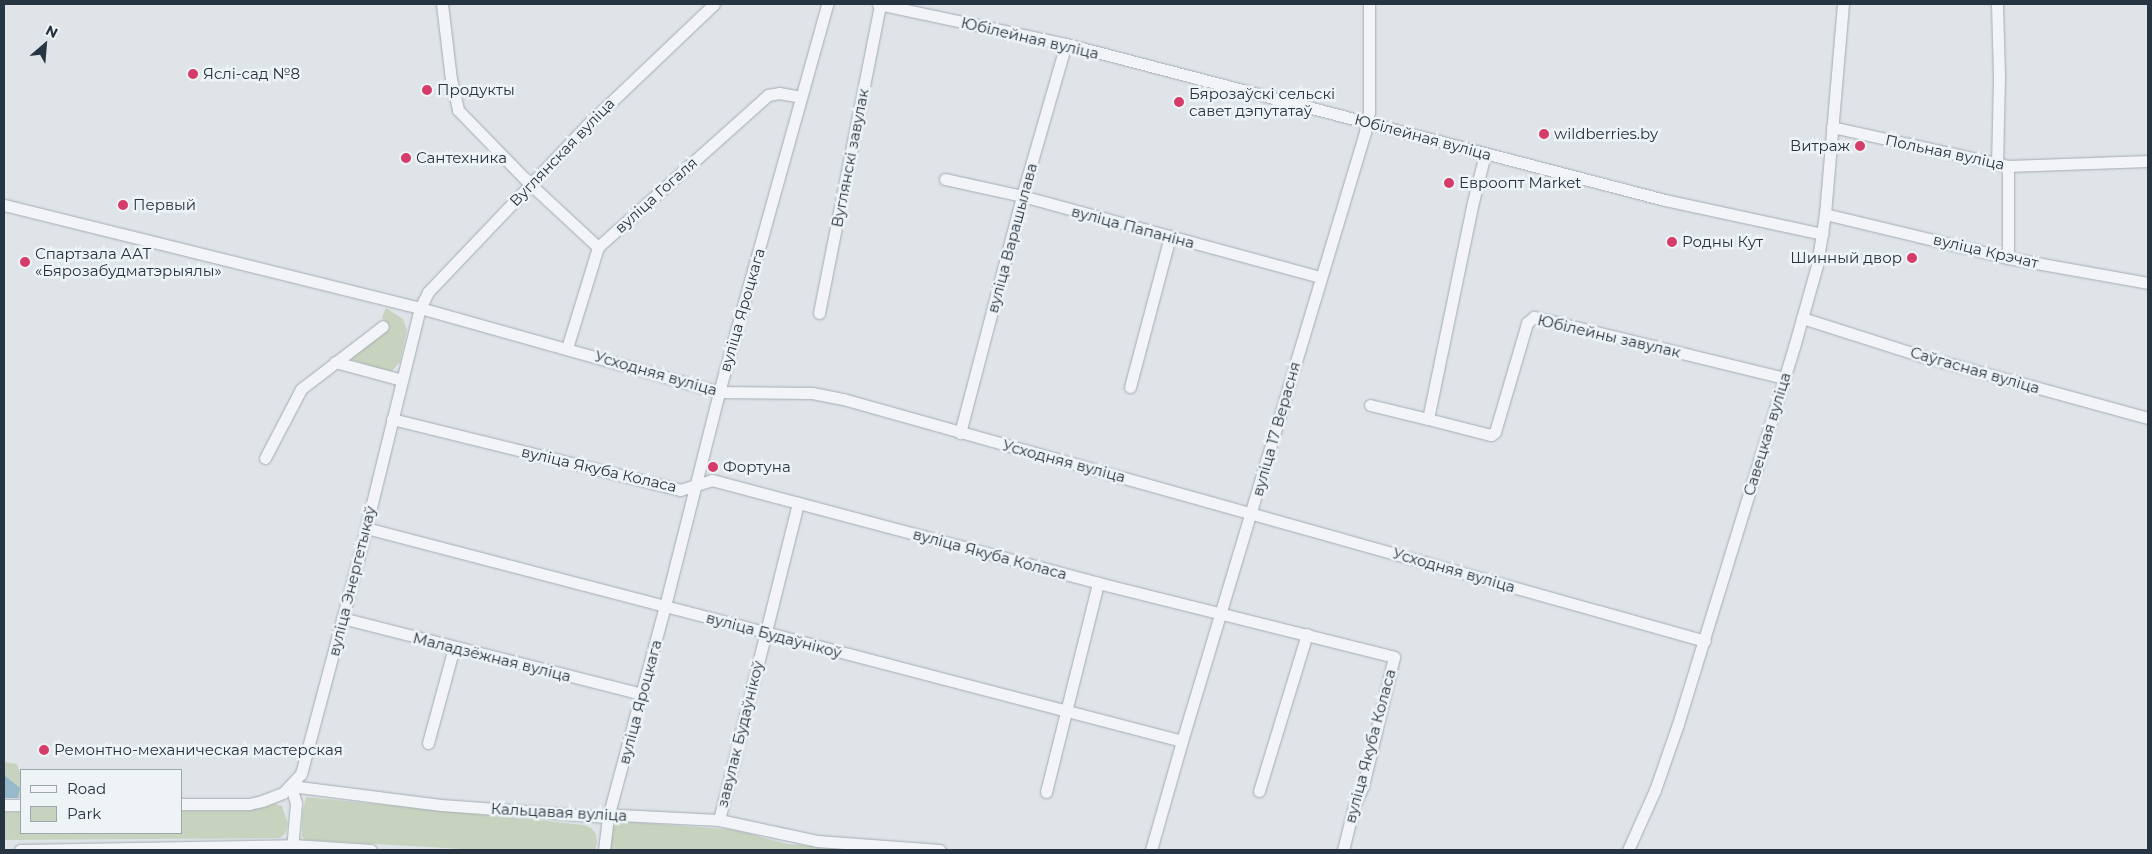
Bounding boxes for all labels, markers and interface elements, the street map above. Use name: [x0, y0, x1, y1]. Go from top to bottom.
street label: Юбілейная вуліца: [959, 13, 1101, 63]
north arrow: [20, 20, 70, 70]
text: N: [43, 21, 61, 42]
place label: Яслі-сад №8: [203, 65, 300, 83]
marker: Яслі-сад №8: [187, 68, 199, 80]
place label: Продукты: [437, 81, 515, 99]
marker: Продукты: [421, 84, 433, 96]
place label: Бярозаўскі сельскі савет дэпутатаў: [1189, 84, 1335, 119]
street label: Вуглянскі завулак: [828, 87, 872, 229]
street label: Вуглянская вуліца: [506, 94, 618, 210]
marker: Бярозаўскі сельскі савет дэпутатаў: [1173, 96, 1185, 108]
street label: Юбілейная вуліца: [1353, 110, 1493, 164]
place label: wildberries.by: [1554, 125, 1658, 143]
marker: wildberries.by: [1538, 128, 1550, 140]
street label: Польная вуліца: [1884, 131, 2006, 173]
place label: Витраж: [1790, 137, 1850, 155]
marker: Витраж: [1854, 140, 1866, 152]
place label: Сантехника: [416, 149, 507, 167]
marker: Сантехника: [400, 152, 412, 164]
street label: вуліца Гогаля: [611, 153, 701, 237]
street label: вуліца Варашылава: [983, 161, 1041, 315]
place label: Евроопт Market: [1459, 174, 1581, 192]
marker: Евроопт Market: [1443, 177, 1455, 189]
place label: Первый: [133, 196, 196, 214]
marker: Первый: [117, 199, 129, 211]
street label: вуліца Папаніна: [1069, 202, 1197, 252]
street label: вуліца Крэчат: [1931, 230, 2041, 272]
place label: Родны Кут: [1682, 233, 1763, 251]
marker: Родны Кут: [1666, 236, 1678, 248]
place label: Спартзала ААТ «Бярозабудматэрыялы»: [35, 244, 222, 279]
street label: вуліца Яроцкага: [716, 246, 768, 374]
place label: Шинный двор: [1790, 249, 1902, 267]
marker: Шинный двор: [1906, 252, 1918, 264]
marker: Спартзала ААТ «Бярозабудматэрыялы»: [19, 256, 31, 268]
street label: Юбілейны завулак: [1536, 311, 1682, 361]
street label: Саўгасная вуліца: [1908, 343, 2042, 397]
street label: Усходняя вуліца: [593, 347, 719, 399]
street label: вуліца 17 Верасня: [1248, 360, 1304, 498]
street label: Савецкая вуліца: [1740, 370, 1794, 498]
street label: Усходняя вуліца: [1001, 436, 1127, 486]
street label: вуліца Якуба Коласа: [520, 442, 678, 496]
place label: Фортуна: [723, 458, 791, 476]
marker: Фортуна: [707, 461, 719, 473]
street label: вуліца Энергетыкаў: [325, 504, 379, 658]
street label: вуліца Якуба Коласа: [911, 525, 1069, 583]
street label: Усходняя вуліца: [1391, 544, 1517, 596]
street label: вуліца Будаўнікоў: [704, 608, 844, 662]
street label: Маладзёжная вуліца: [411, 629, 573, 685]
street label: вуліца Яроцкага: [615, 638, 665, 766]
street label: завулак Будаўнікоў: [713, 659, 767, 809]
street label: вуліца Якуба Коласа: [1341, 667, 1399, 825]
place label: Ремонтно-механическая мастерская: [54, 741, 343, 759]
marker: Ремонтно-механическая мастерская: [38, 744, 50, 756]
legend: [20, 769, 182, 834]
text: Road: [67, 779, 106, 798]
street label: Кальцавая вуліца: [490, 799, 628, 825]
text: Park: [67, 804, 101, 823]

